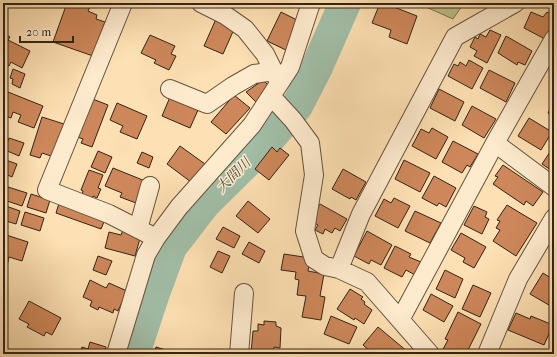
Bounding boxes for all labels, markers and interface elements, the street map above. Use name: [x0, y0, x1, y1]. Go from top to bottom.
scale bar: [20, 18, 73, 44]
text: 20 m: [26, 25, 51, 39]
water label: 大間川: [212, 153, 256, 196]

